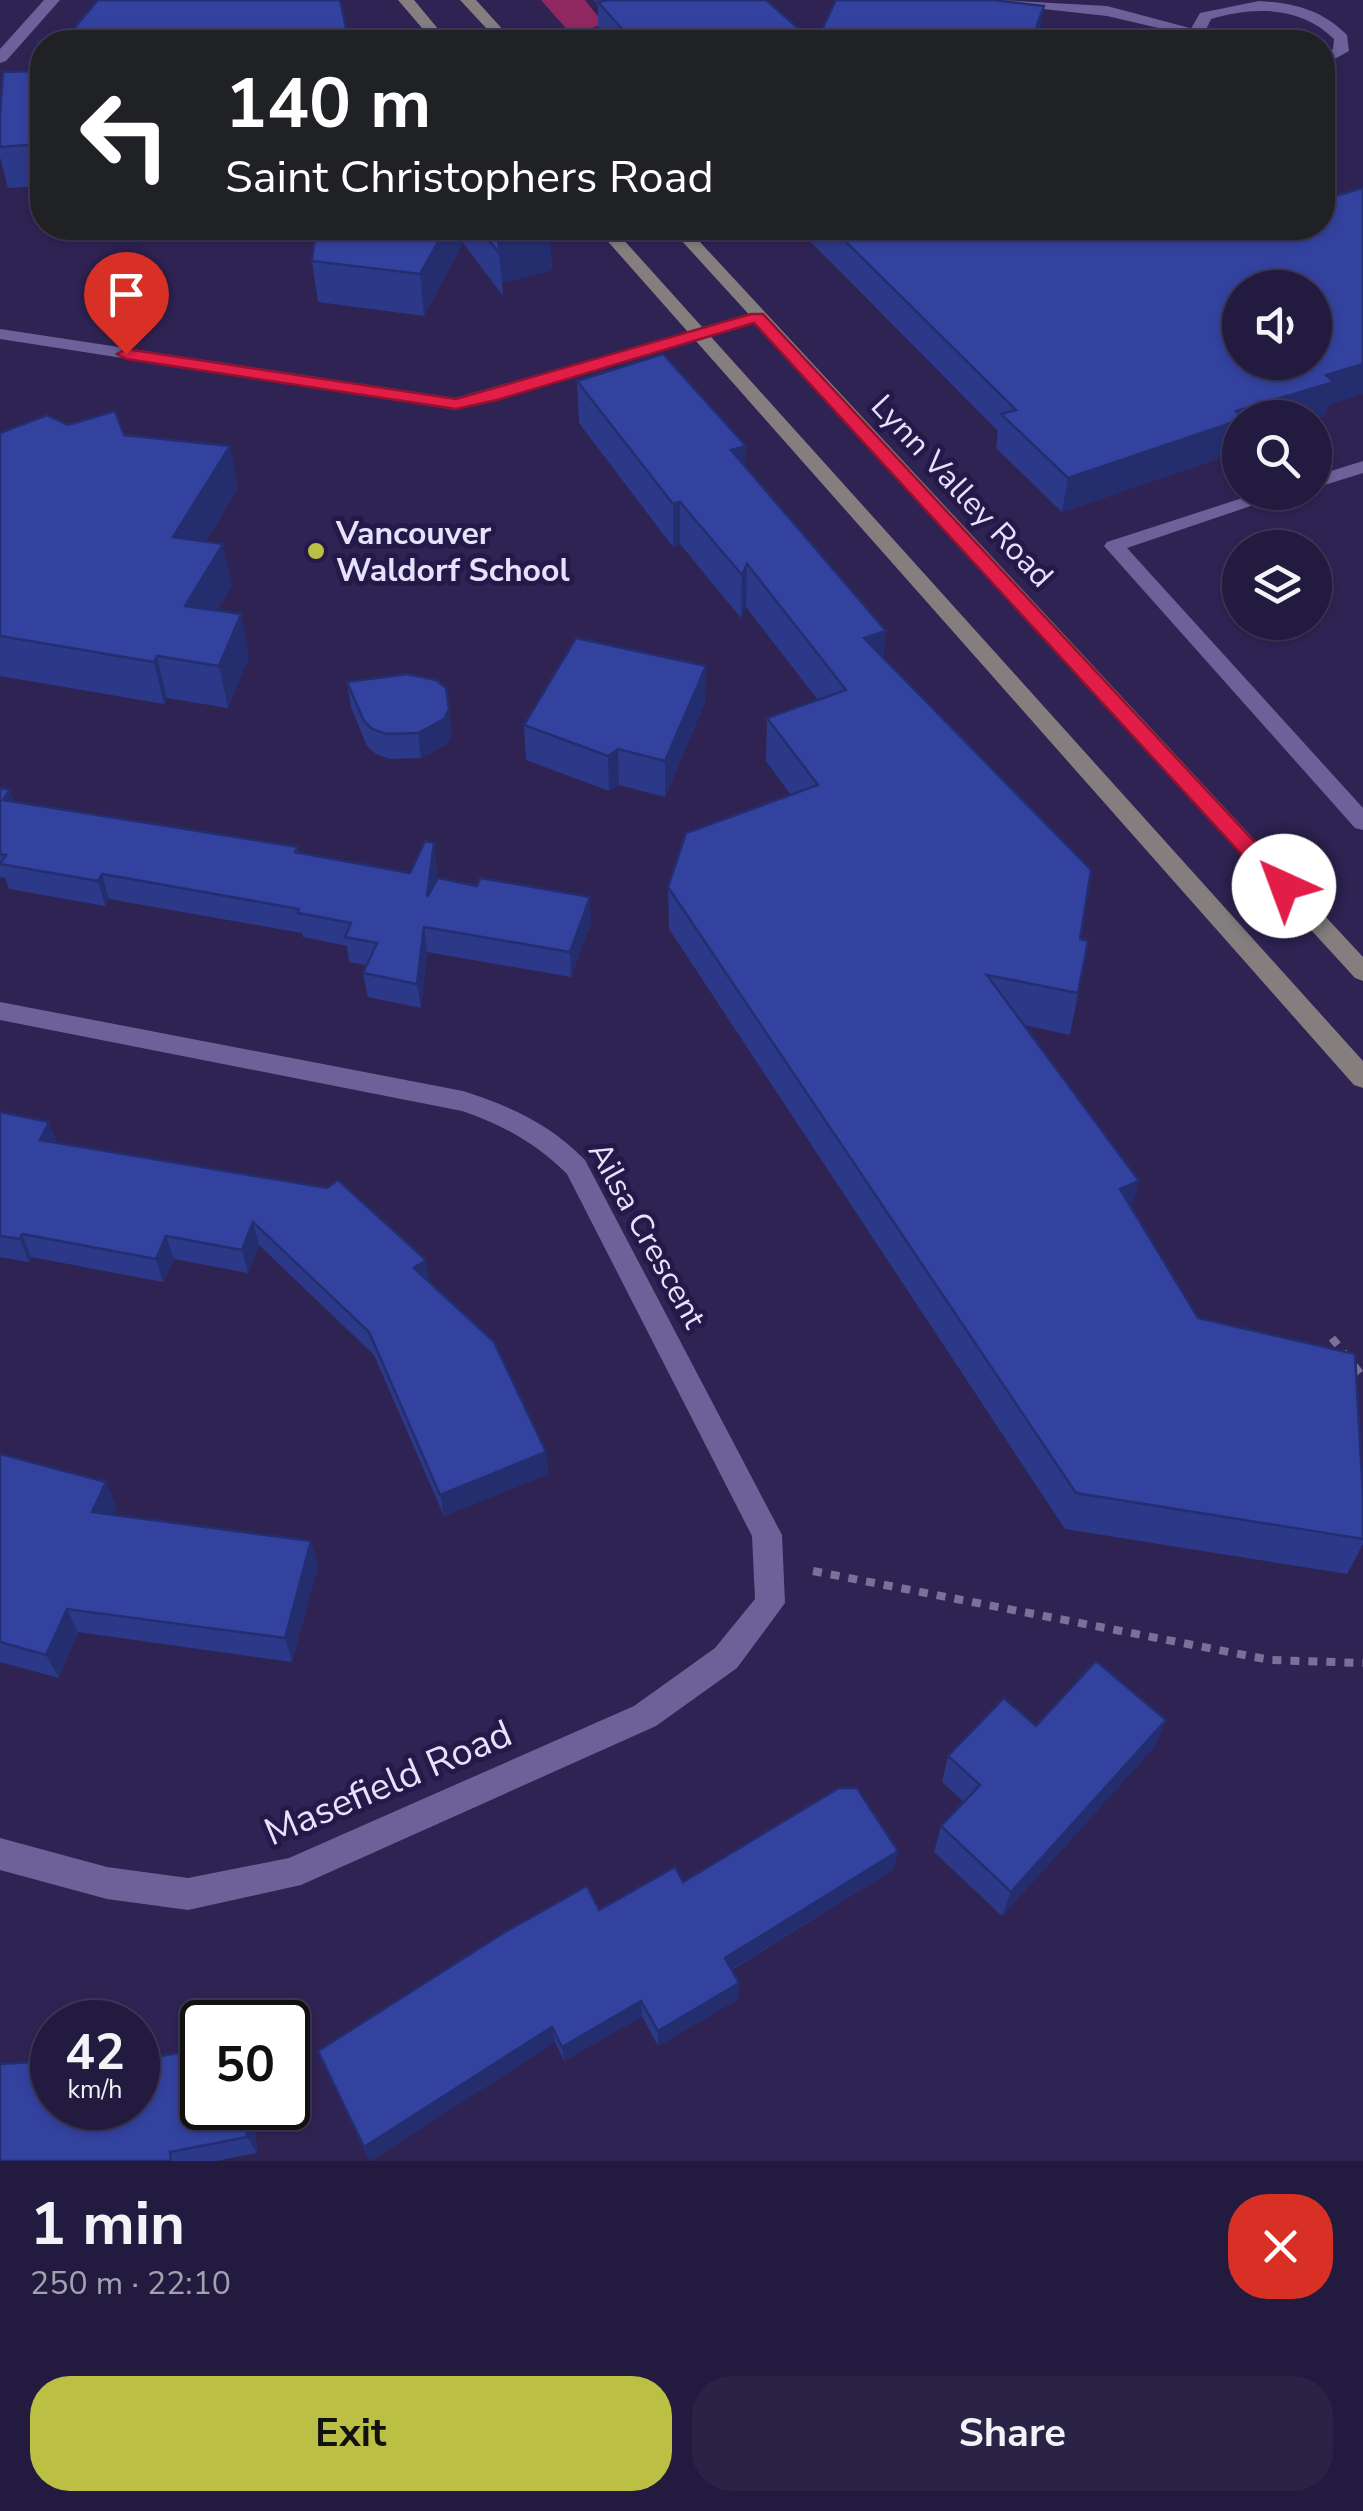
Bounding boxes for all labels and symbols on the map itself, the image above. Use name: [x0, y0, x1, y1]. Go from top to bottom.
pin: [84, 252, 169, 355]
street label: Lynn Valley Road: [861, 385, 1063, 597]
place label: Vancouver Waldorf School: [335, 512, 570, 592]
marker: Vancouver Waldorf School: [305, 540, 327, 562]
position arrow: [1232, 834, 1336, 938]
street label: Ailsa Crescent: [578, 1134, 716, 1337]
street label: Masefield Road: [257, 1708, 519, 1858]
speed limit sign: 50: [180, 2000, 310, 2130]

